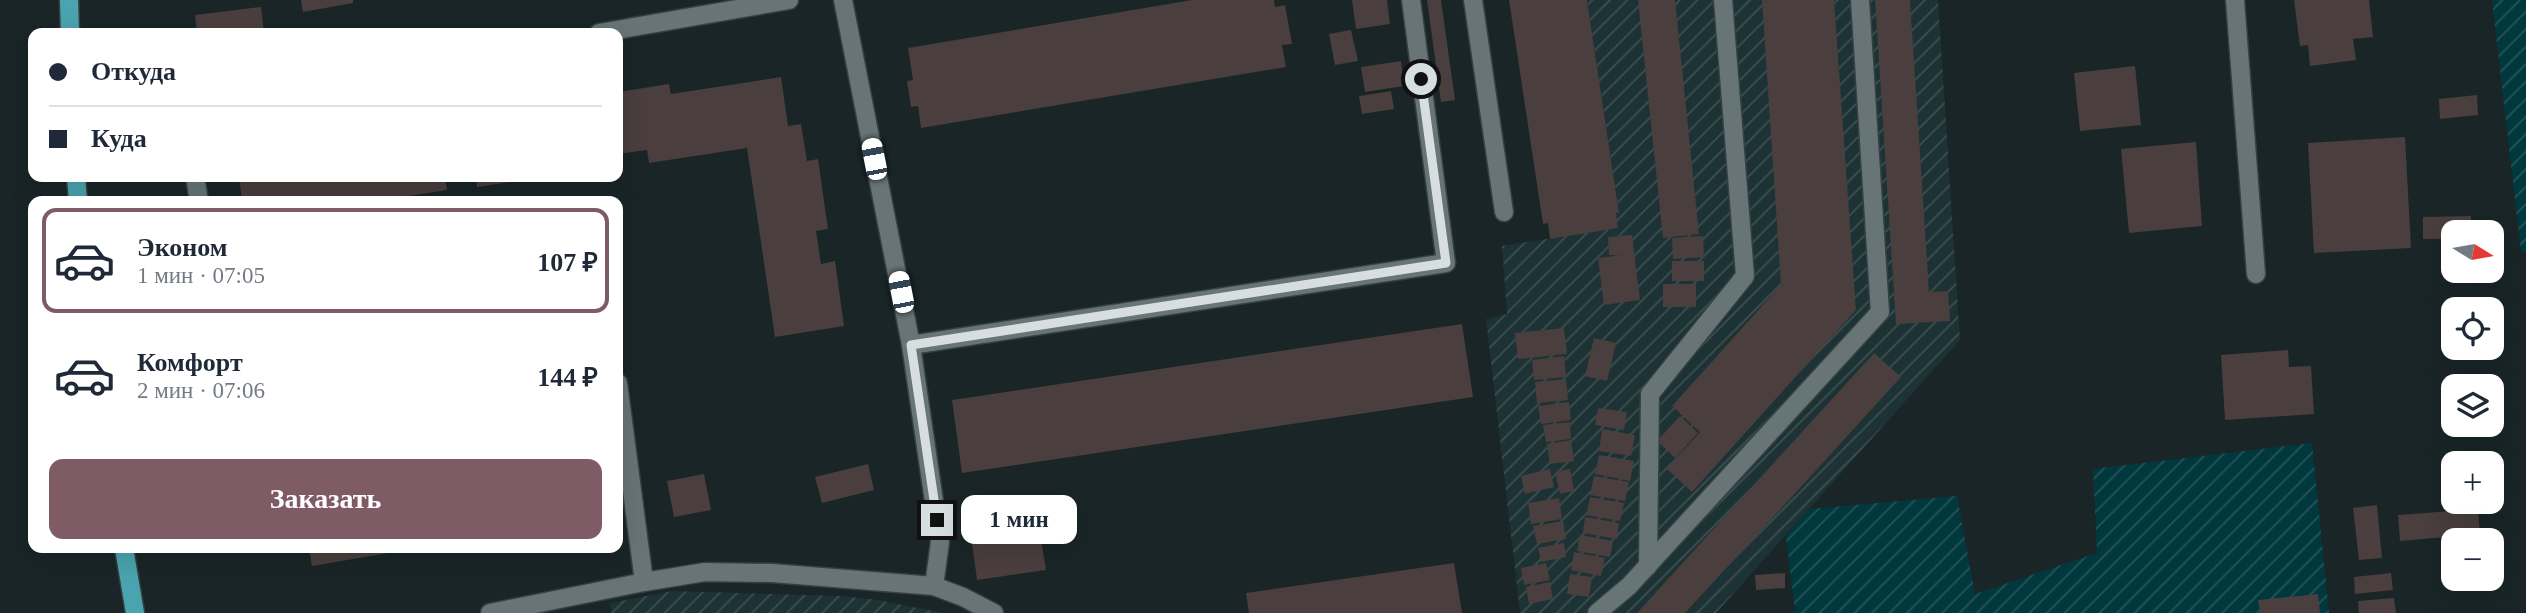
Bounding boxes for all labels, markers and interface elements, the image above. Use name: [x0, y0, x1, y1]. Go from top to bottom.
text: Откуда: [91, 57, 176, 86]
route start: [1405, 63, 1437, 95]
text: Куда: [91, 124, 147, 153]
car: [860, 136, 889, 182]
north arrow: [2441, 220, 2504, 284]
map controls: [2441, 220, 2504, 591]
icon: car: [53, 229, 116, 292]
text: Эконом: [137, 233, 227, 262]
text: 107 ₽: [537, 248, 598, 277]
text: 1 мин · 07:05: [137, 263, 265, 288]
car: [887, 269, 916, 315]
button: locate: [2441, 297, 2504, 360]
icon: car: [53, 344, 116, 407]
text: Комфорт: [137, 348, 243, 377]
text: 144 ₽: [537, 363, 598, 392]
button: layers: [2441, 374, 2504, 437]
text: 2 мин · 07:06: [137, 378, 265, 403]
button: +: [2441, 451, 2504, 514]
button: Заказать: [49, 459, 602, 539]
callout: 1 мин: [962, 496, 1077, 544]
route end: [921, 504, 953, 536]
text: 1 мин: [989, 507, 1049, 532]
button: −: [2441, 528, 2504, 591]

